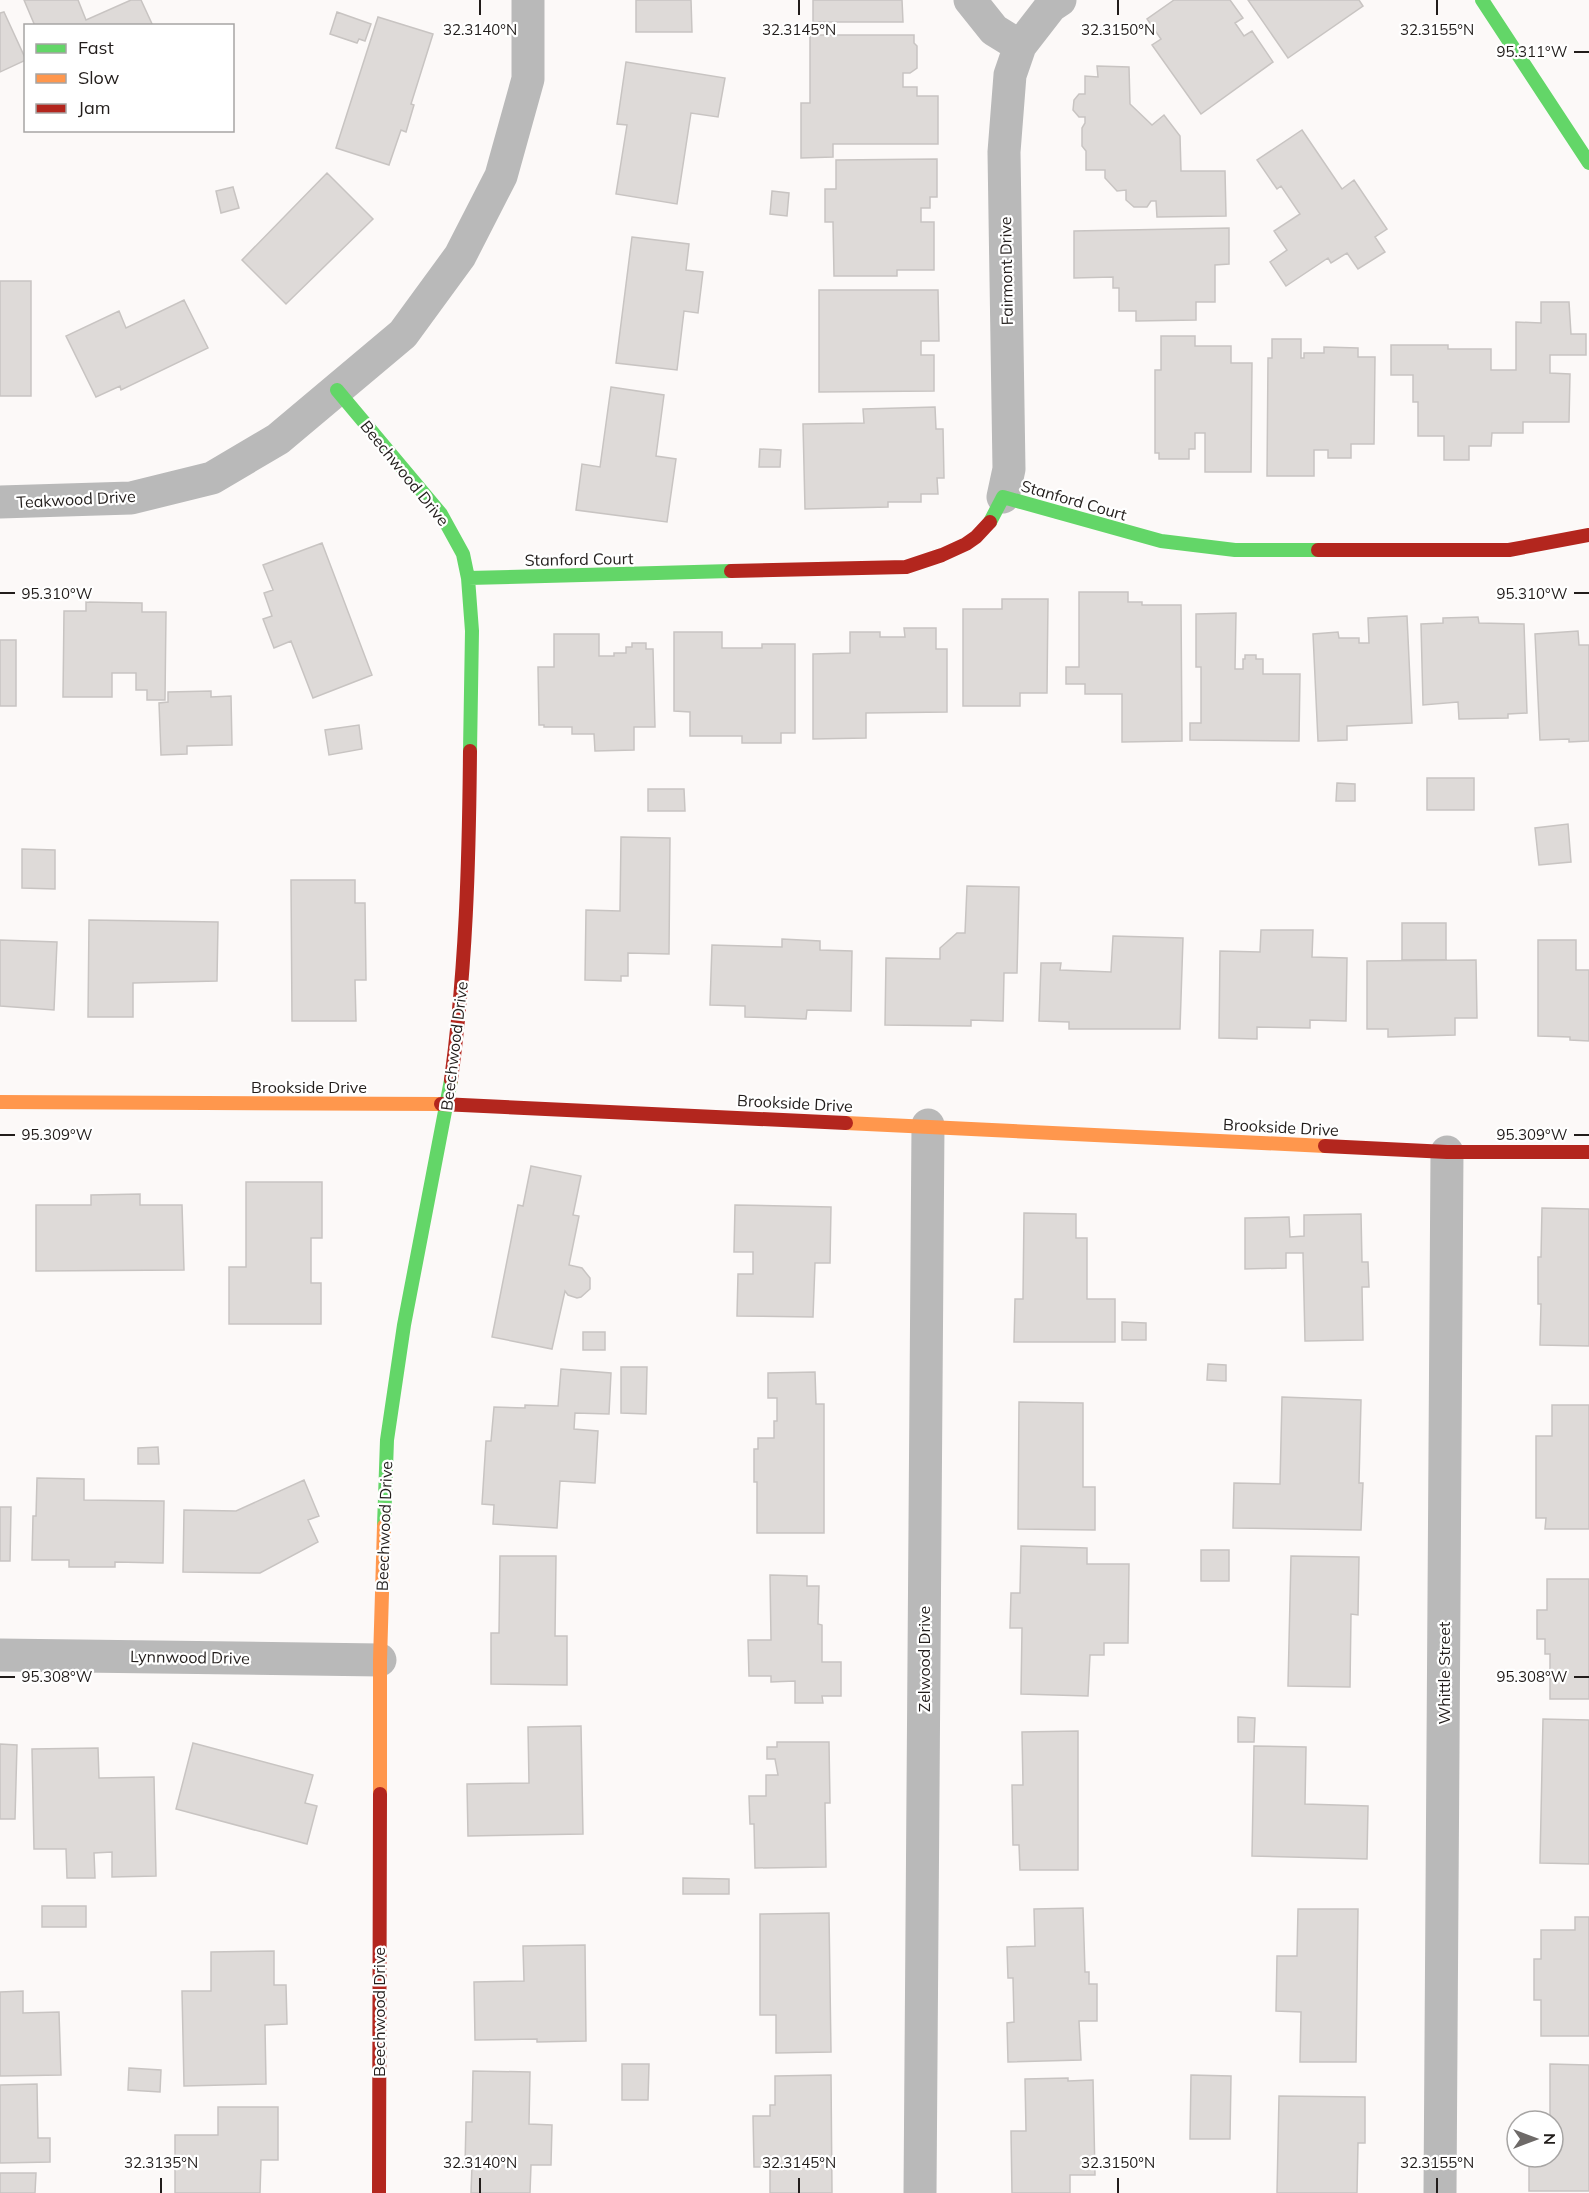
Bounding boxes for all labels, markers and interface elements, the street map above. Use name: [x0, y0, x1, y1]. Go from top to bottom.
text: 32.3140°N: [443, 20, 517, 39]
text: 32.3145°N: [762, 20, 836, 39]
text: 32.3150°N: [1081, 20, 1155, 39]
text: 32.3155°N: [1400, 20, 1474, 39]
legend: [24, 24, 234, 132]
text: Fast: [78, 36, 114, 59]
text: 95.311°W: [1497, 42, 1568, 61]
text: Slow: [78, 66, 120, 89]
text: Jam: [78, 96, 111, 119]
street label: Fairmont Drive: [995, 216, 1017, 326]
street label: Beechwood Drive: [356, 416, 454, 530]
street label: Stanford Court: [1019, 475, 1129, 525]
street label: Teakwood Drive: [16, 486, 136, 512]
street label: Stanford Court: [524, 548, 634, 570]
text: 95.310°W: [22, 584, 93, 603]
text: 95.310°W: [1497, 584, 1568, 603]
street label: Beechwood Drive: [436, 980, 472, 1112]
street label: Brookside Drive: [251, 1077, 367, 1097]
street label: Brookside Drive: [737, 1090, 853, 1116]
street label: Brookside Drive: [1223, 1114, 1339, 1140]
text: 95.309°W: [22, 1125, 93, 1144]
text: 95.309°W: [1497, 1125, 1568, 1144]
street label: Beechwood Drive: [372, 1461, 396, 1591]
street label: Zelwood Drive: [914, 1606, 934, 1712]
street label: Whittle Street: [1434, 1621, 1454, 1724]
street label: Lynnwood Drive: [130, 1646, 250, 1668]
text: 95.308°W: [22, 1667, 93, 1686]
text: 95.308°W: [1497, 1667, 1568, 1686]
street label: Beechwood Drive: [369, 1947, 389, 2077]
north arrow: [1505, 2109, 1565, 2169]
text: N: [1540, 2133, 1560, 2145]
text: 32.3135°N: [124, 2153, 198, 2172]
text: 32.3140°N: [443, 2153, 517, 2172]
text: 32.3145°N: [762, 2153, 836, 2172]
text: 32.3150°N: [1081, 2153, 1155, 2172]
text: 32.3155°N: [1400, 2153, 1474, 2172]

